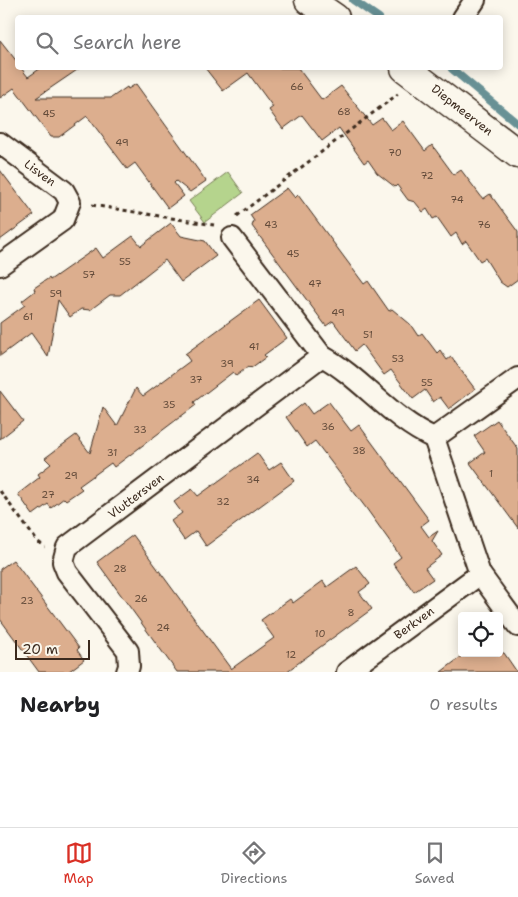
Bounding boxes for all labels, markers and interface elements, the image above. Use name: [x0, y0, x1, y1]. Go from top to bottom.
search box: [15, 15, 503, 70]
icon: search: [33, 29, 61, 57]
text: Search here: [73, 30, 182, 55]
house number: 66: [290, 80, 304, 93]
street label: Diepmeerven: [428, 81, 496, 139]
house number: 68: [337, 105, 351, 118]
house number: 45: [43, 107, 55, 120]
house number: 49: [115, 136, 129, 149]
house number: 70: [388, 146, 402, 159]
street label: Lisven: [21, 156, 59, 190]
house number: 72: [420, 169, 434, 182]
house number: 74: [450, 193, 464, 206]
house number: 43: [264, 218, 278, 231]
house number: 76: [477, 218, 491, 231]
house number: 45: [287, 247, 299, 260]
house number: 55: [119, 255, 131, 268]
house number: 57: [83, 268, 95, 281]
house number: 47: [308, 277, 322, 290]
house number: 59: [50, 287, 62, 300]
house number: 49: [331, 306, 345, 319]
house number: 61: [23, 310, 33, 323]
house number: 51: [363, 328, 373, 341]
house number: 41: [249, 340, 259, 353]
house number: 53: [392, 352, 404, 365]
house number: 39: [220, 357, 234, 370]
house number: 37: [189, 373, 203, 386]
house number: 55: [421, 376, 433, 389]
house number: 35: [163, 398, 175, 411]
house number: 36: [321, 420, 335, 433]
house number: 33: [133, 423, 147, 436]
house number: 38: [352, 444, 366, 457]
house number: 31: [107, 446, 117, 459]
house number: 1: [489, 467, 493, 480]
house number: 29: [64, 469, 78, 482]
street label: Vluttersven: [105, 470, 167, 522]
house number: 34: [246, 473, 260, 486]
house number: 27: [41, 488, 55, 501]
house number: 32: [216, 495, 230, 508]
house number: 28: [113, 562, 127, 575]
house number: 26: [134, 592, 148, 605]
house number: 23: [20, 594, 34, 607]
street label: Berkven: [391, 603, 437, 643]
house number: 8: [348, 606, 355, 619]
map controls: [458, 612, 503, 657]
button: locate: [458, 612, 503, 657]
house number: 24: [156, 621, 170, 634]
house number: 10: [315, 627, 325, 640]
scale bar: [15, 637, 90, 660]
text: 20 m: [22, 640, 58, 658]
house number: 12: [286, 648, 296, 661]
text: Nearby: [20, 691, 100, 719]
text: 0 results: [429, 694, 498, 715]
tab: Map: [64, 839, 94, 887]
tab: Directions: [221, 839, 287, 887]
tab: Saved: [415, 839, 454, 887]

